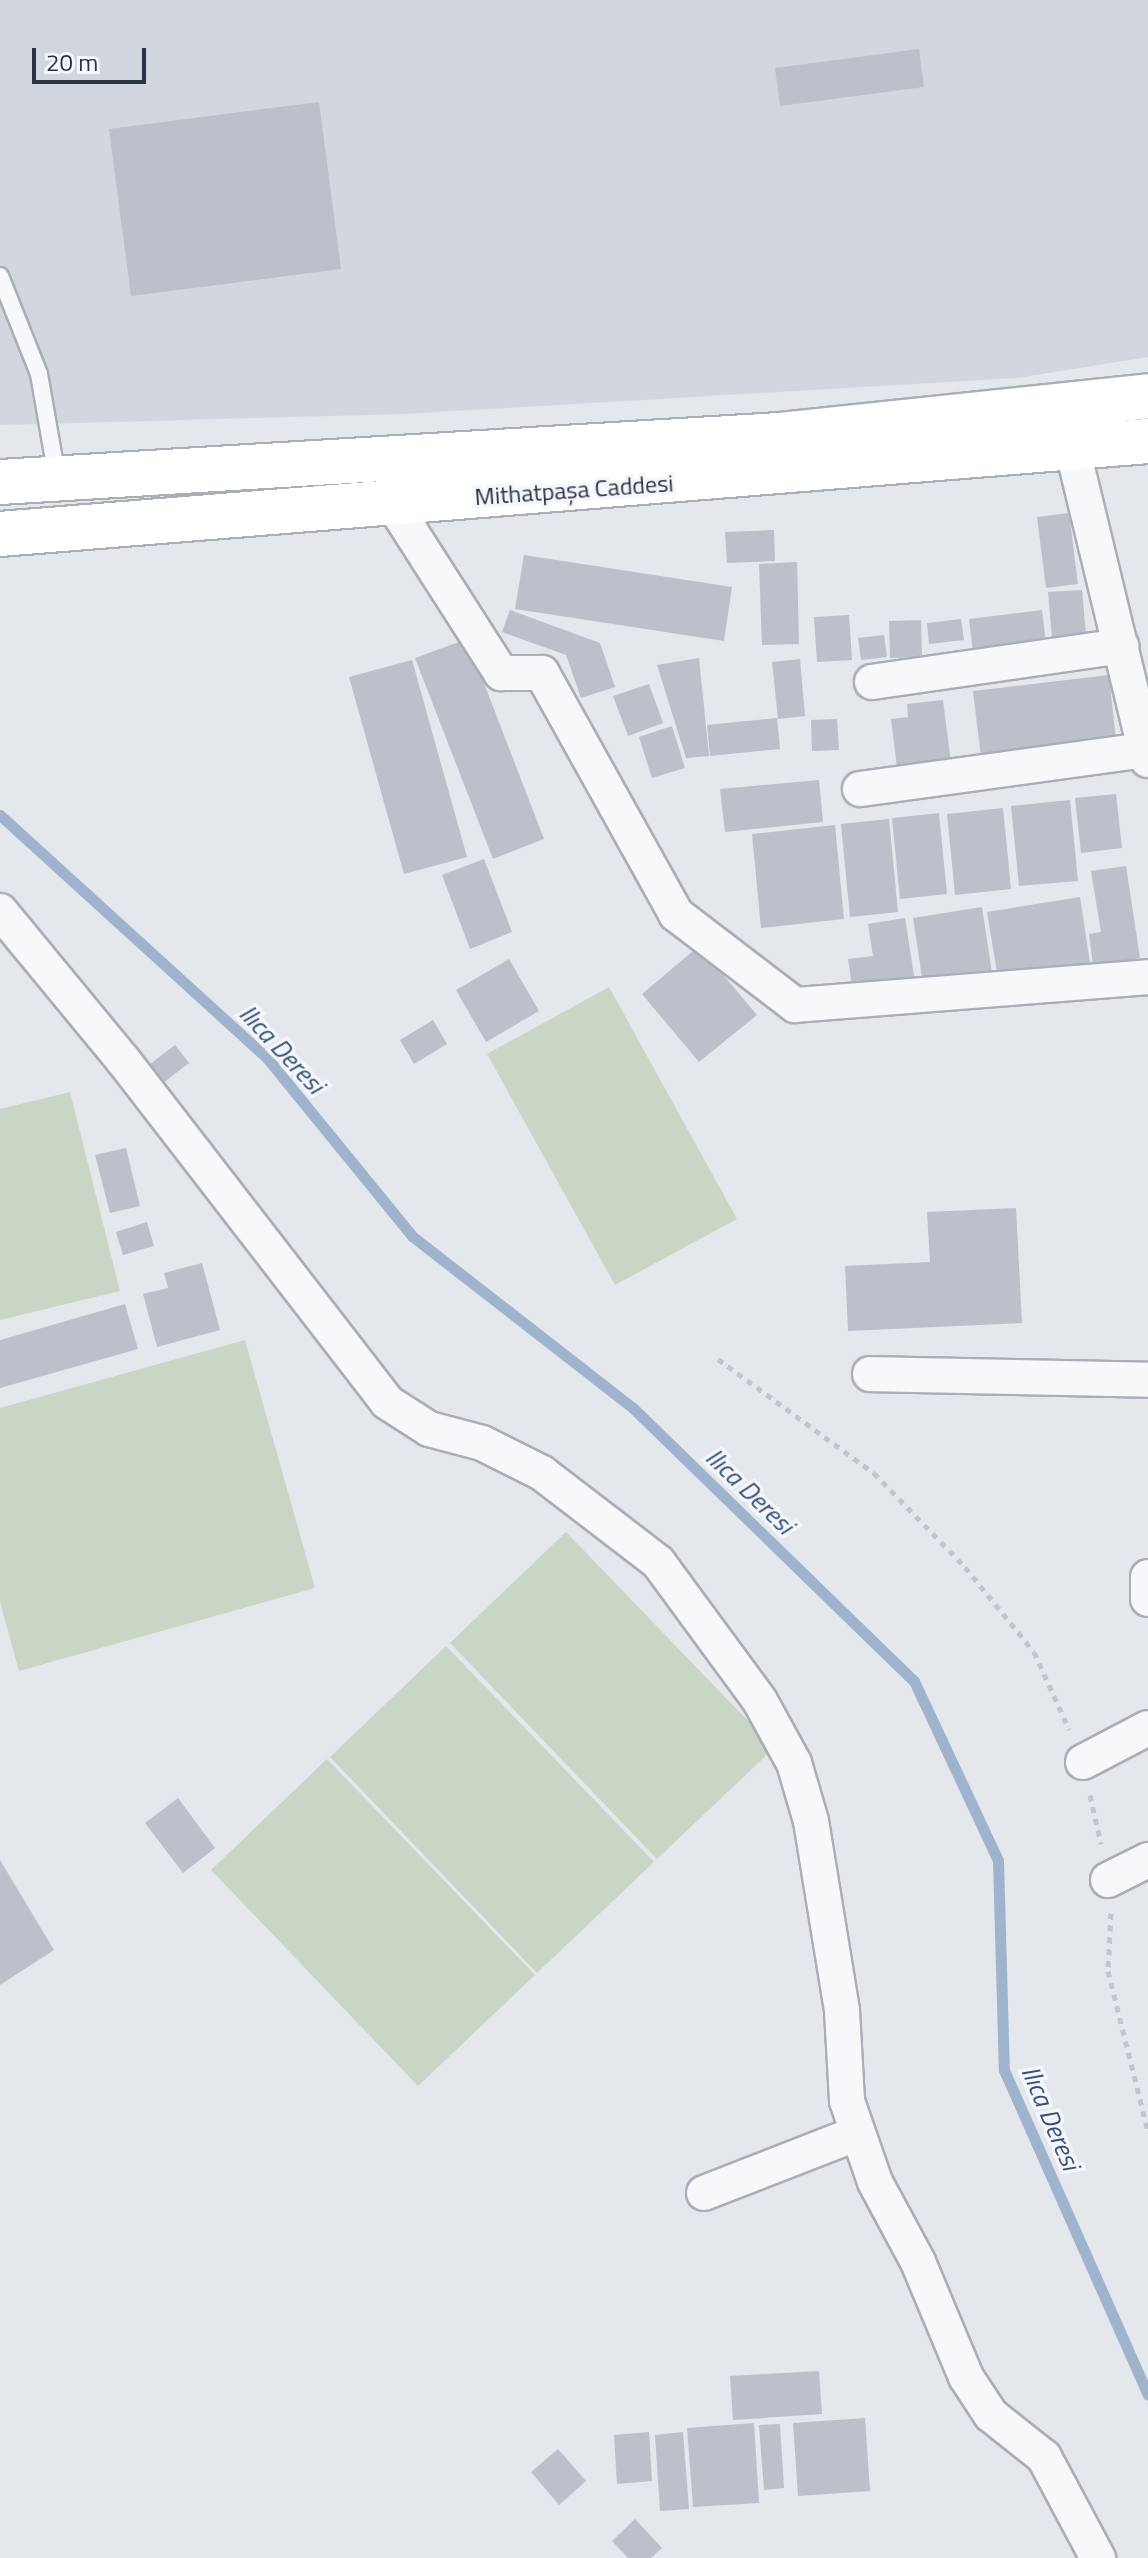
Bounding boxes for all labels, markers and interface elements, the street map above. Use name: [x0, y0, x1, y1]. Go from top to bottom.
scale bar: [36, 32, 150, 82]
text: 20 m: [46, 44, 98, 80]
street label: Mithatpaşa Caddesi: [474, 469, 674, 511]
water label: Ilıca Deresi: [233, 998, 331, 1100]
water label: Ilıca Deresi: [700, 1441, 800, 1541]
water label: Ilıca Deresi: [1015, 2061, 1087, 2175]

